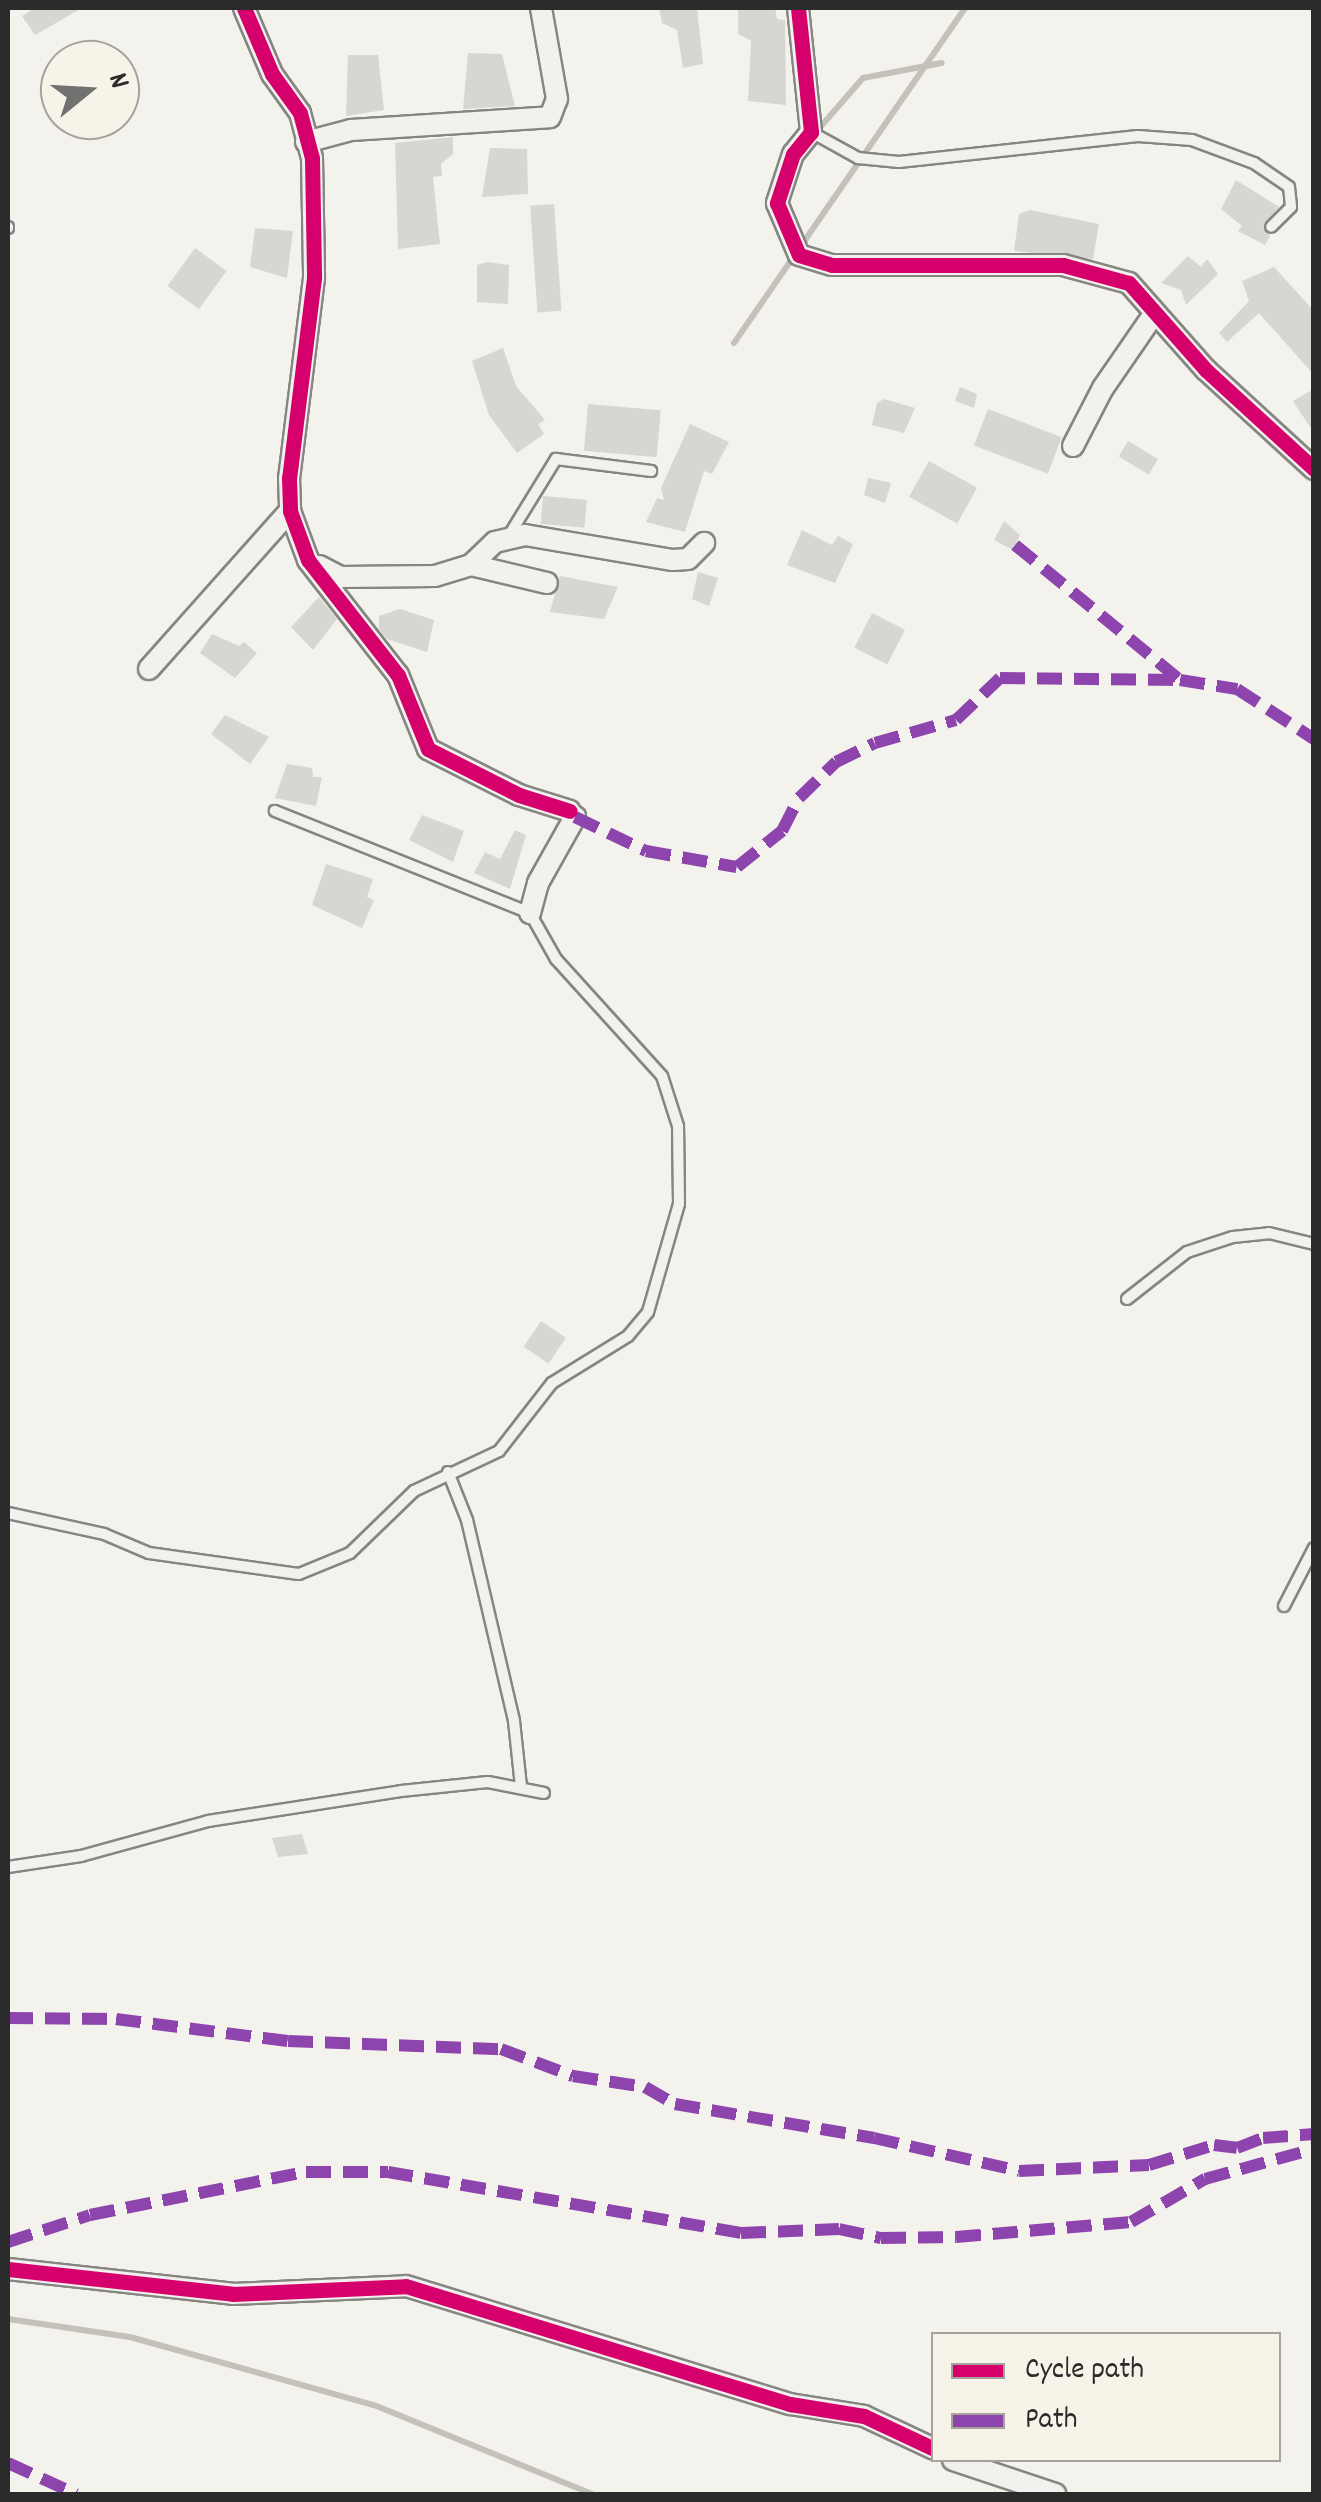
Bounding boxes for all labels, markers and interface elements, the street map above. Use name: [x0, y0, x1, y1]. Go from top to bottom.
north arrow: [40, 40, 140, 140]
text: N: [95, 69, 138, 94]
legend: [931, 2332, 1281, 2462]
text: Cycle path: [1025, 2350, 1144, 2393]
text: Path: [1025, 2400, 1078, 2443]

